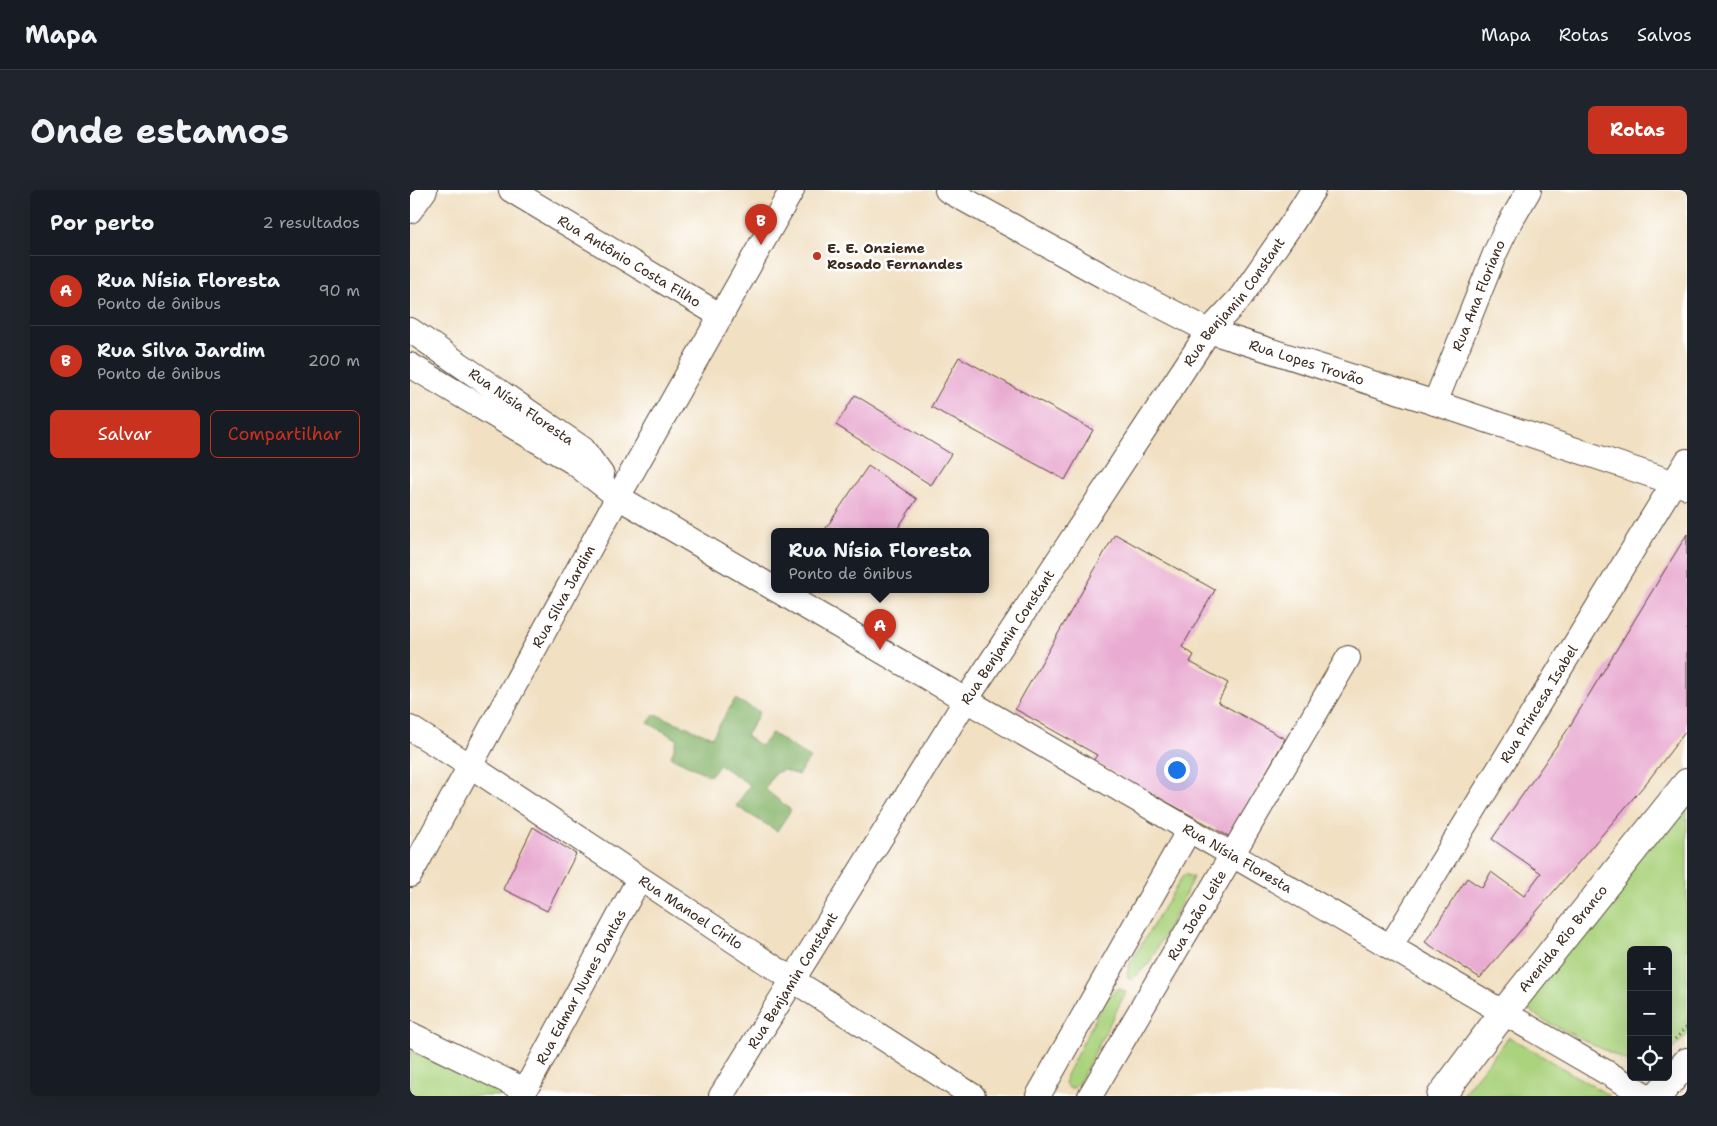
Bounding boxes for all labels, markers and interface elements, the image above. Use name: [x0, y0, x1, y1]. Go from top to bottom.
text: Mapa: [25, 19, 97, 51]
text: Mapa: [1481, 23, 1531, 47]
text: Rotas: [1559, 23, 1609, 47]
text: Salvos: [1637, 23, 1692, 47]
button: Rotas: [1588, 106, 1687, 154]
text: Onde estamos: [30, 107, 289, 154]
pin: B: [745, 204, 777, 245]
text: Por perto: [50, 209, 154, 237]
street label: Rua Antônio Costa Filho: [554, 211, 704, 311]
text: 2 resultados: [262, 212, 360, 233]
street label: Rua Benjamin Constant: [1179, 234, 1289, 370]
street label: Rua Ana Floriano: [1448, 237, 1509, 354]
place label: E. E. Onzieme Rosado Fernandes: [827, 239, 963, 273]
marker: E. E. Onzieme Rosado Fernandes: [811, 250, 823, 262]
text: Rua Nísia Floresta: [97, 268, 280, 293]
text: A: [60, 280, 72, 301]
text: 90 m: [319, 280, 360, 301]
text: Ponto de ônibus: [97, 293, 221, 314]
street label: Rua Lopes Trovão: [1247, 335, 1366, 389]
text: Rua Silva Jardim: [97, 338, 265, 363]
text: B: [61, 350, 71, 371]
text: 200 m: [308, 350, 360, 371]
text: Ponto de ônibus: [97, 363, 221, 384]
street label: Rua Nísia Floresta: [465, 364, 578, 449]
button: Salvar: [50, 410, 200, 458]
button: Compartilhar: [210, 410, 360, 458]
popup: [771, 528, 989, 593]
text: Rua Nísia Floresta: [788, 538, 972, 563]
street label: Rua Silva Jardim: [528, 542, 599, 651]
text: Ponto de ônibus: [788, 563, 913, 584]
street label: Rua Benjamin Constant: [957, 566, 1058, 708]
pin: A: [864, 609, 896, 650]
street label: Rua Princesa Isabel: [1496, 641, 1582, 766]
your location: [1164, 757, 1190, 783]
street label: Rua Nísia Floresta: [1180, 819, 1296, 897]
street label: Rua João Leite: [1163, 866, 1230, 964]
street label: Rua Manoel Cirilo: [635, 871, 747, 953]
street label: Avenida Rio Branco: [1514, 881, 1611, 996]
street label: Rua Edmar Nunes Dantas: [532, 906, 630, 1068]
street label: Rua Benjamin Constant: [743, 909, 842, 1052]
map controls: [1627, 946, 1672, 1081]
button: +: [1627, 946, 1672, 991]
button: −: [1627, 991, 1672, 1036]
button: locate: [1627, 1036, 1672, 1081]

